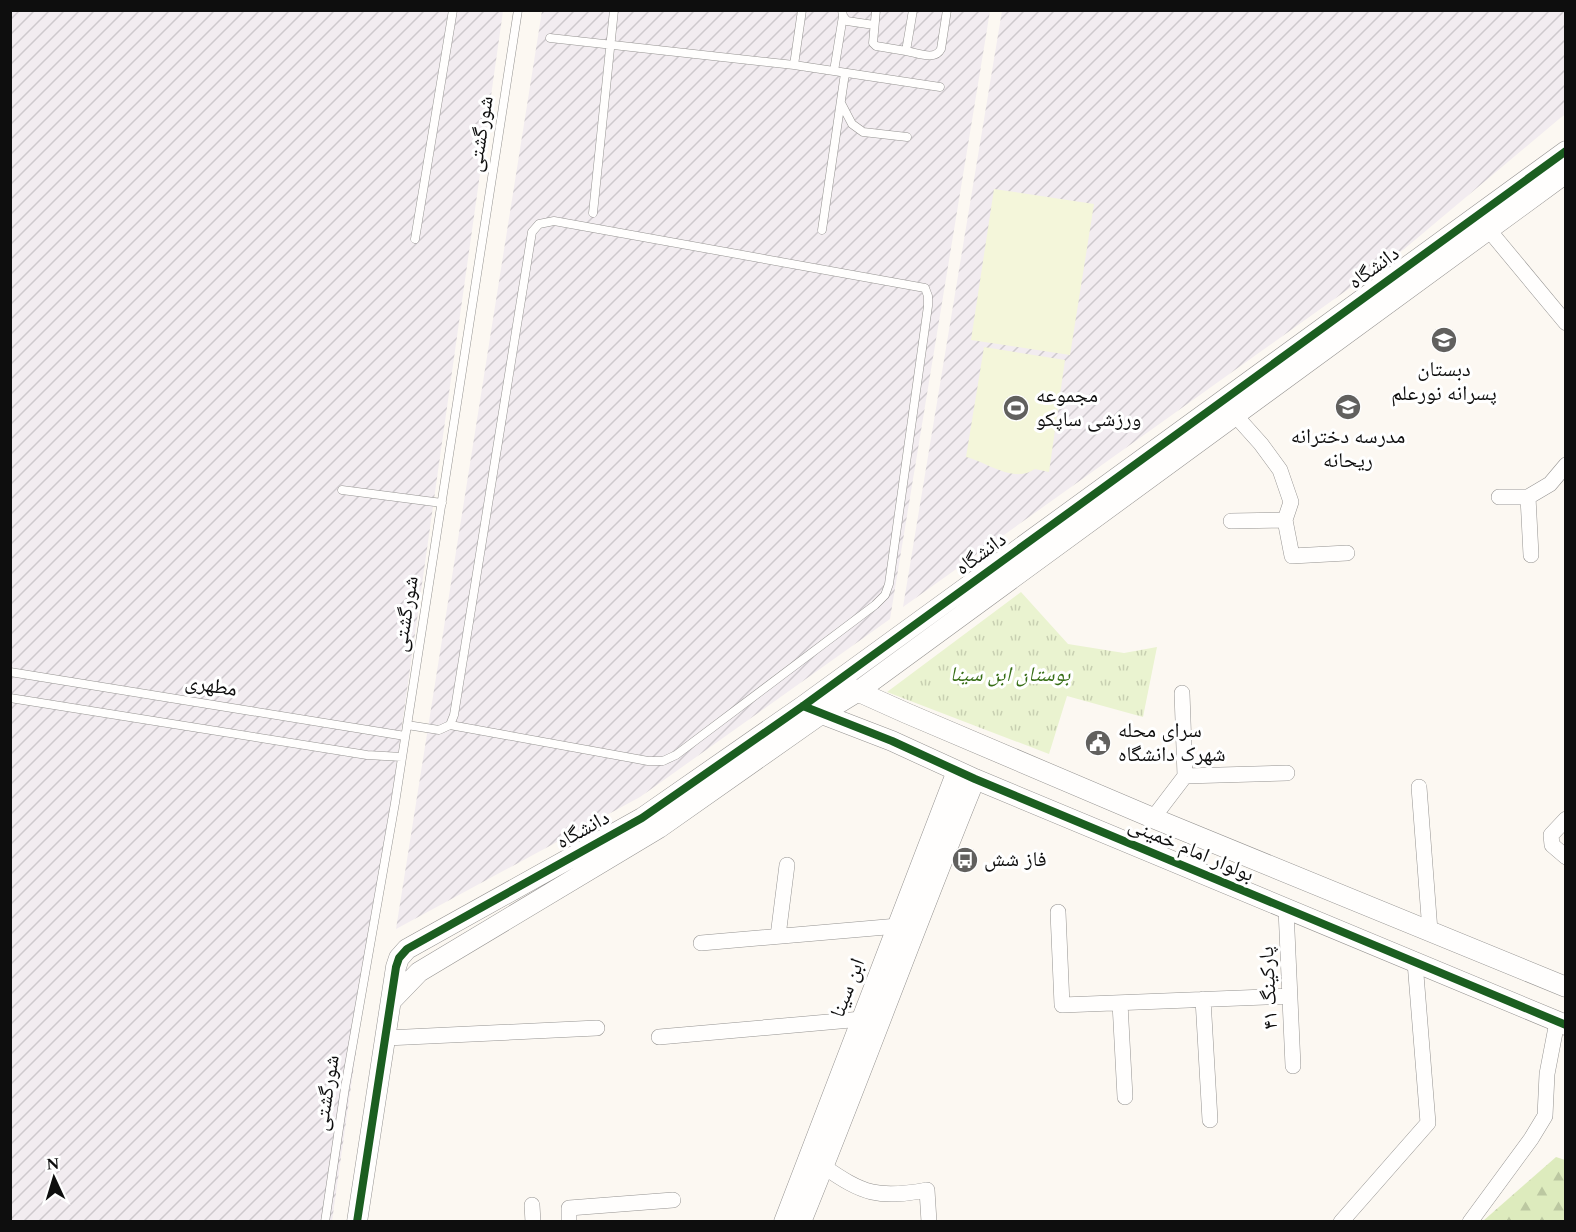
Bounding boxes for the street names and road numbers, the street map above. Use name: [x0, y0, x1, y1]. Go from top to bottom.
street label: شورگشتی: [459, 94, 503, 174]
street label: دانشگاه: [1342, 238, 1406, 298]
street label: دانشگاه: [949, 524, 1013, 584]
street label: شورگشتی: [384, 574, 428, 654]
street label: مطهری: [183, 666, 239, 706]
street label: دانشگاه: [550, 802, 616, 858]
street label: بولوار امام خمینی: [1123, 809, 1259, 891]
street label: پارکینگ ۴۱: [1251, 946, 1287, 1030]
street label: ابن سینا: [822, 954, 874, 1022]
street label: شورگشتی: [305, 1053, 349, 1133]

